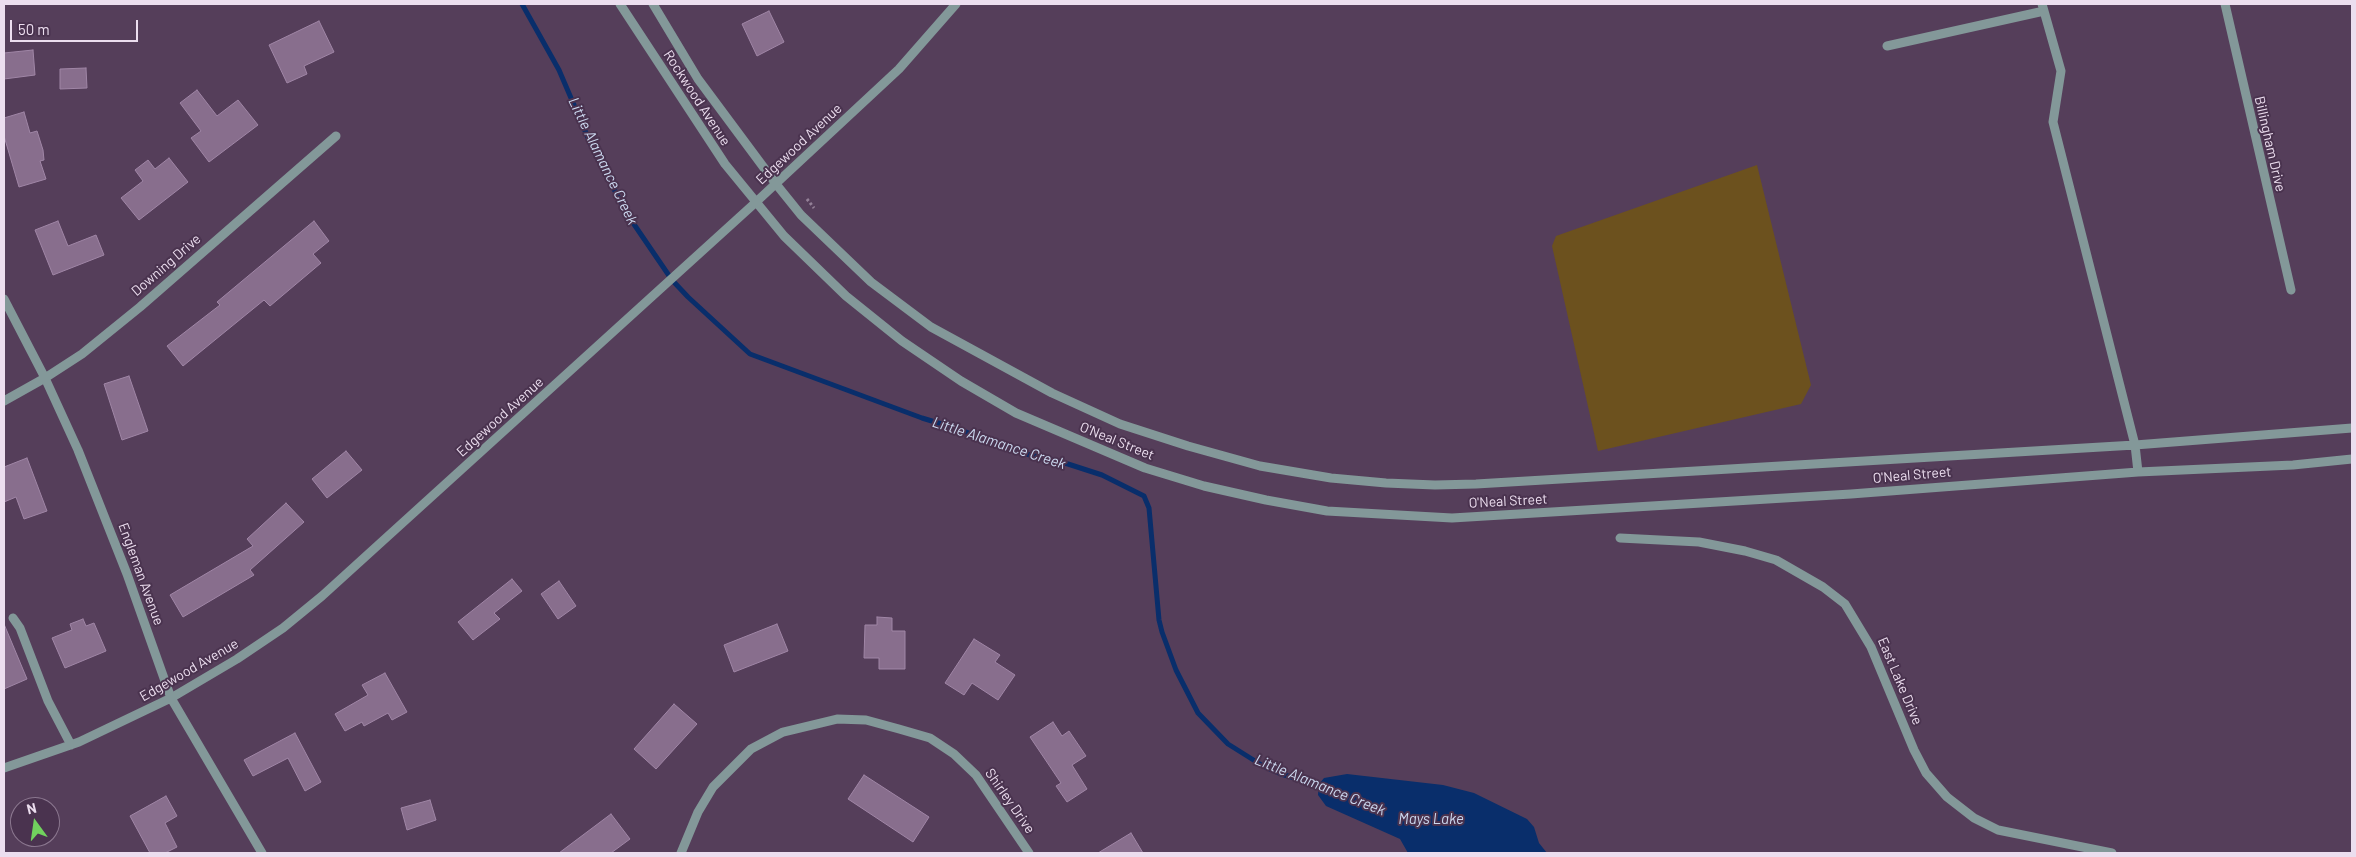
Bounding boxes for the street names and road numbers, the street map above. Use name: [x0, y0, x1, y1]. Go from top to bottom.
street label: Rockwood Avenue: [660, 47, 734, 149]
street label: Billingham Drive: [2251, 95, 2289, 193]
street label: Edgewood Avenue: [753, 100, 845, 188]
street label: Downing Drive: [128, 230, 204, 300]
street label: Edgewood Avenue: [453, 374, 547, 460]
street label: O'Neal Street: [1077, 418, 1157, 464]
street label: O'Neal Street: [1872, 463, 1952, 487]
street label: O'Neal Street: [1468, 491, 1548, 511]
street label: Engleman Avenue: [115, 520, 167, 628]
street label: Edgewood Avenue: [137, 635, 241, 705]
street label: East Lake Drive: [1874, 635, 1926, 727]
street label: Shirley Drive: [982, 765, 1038, 837]

